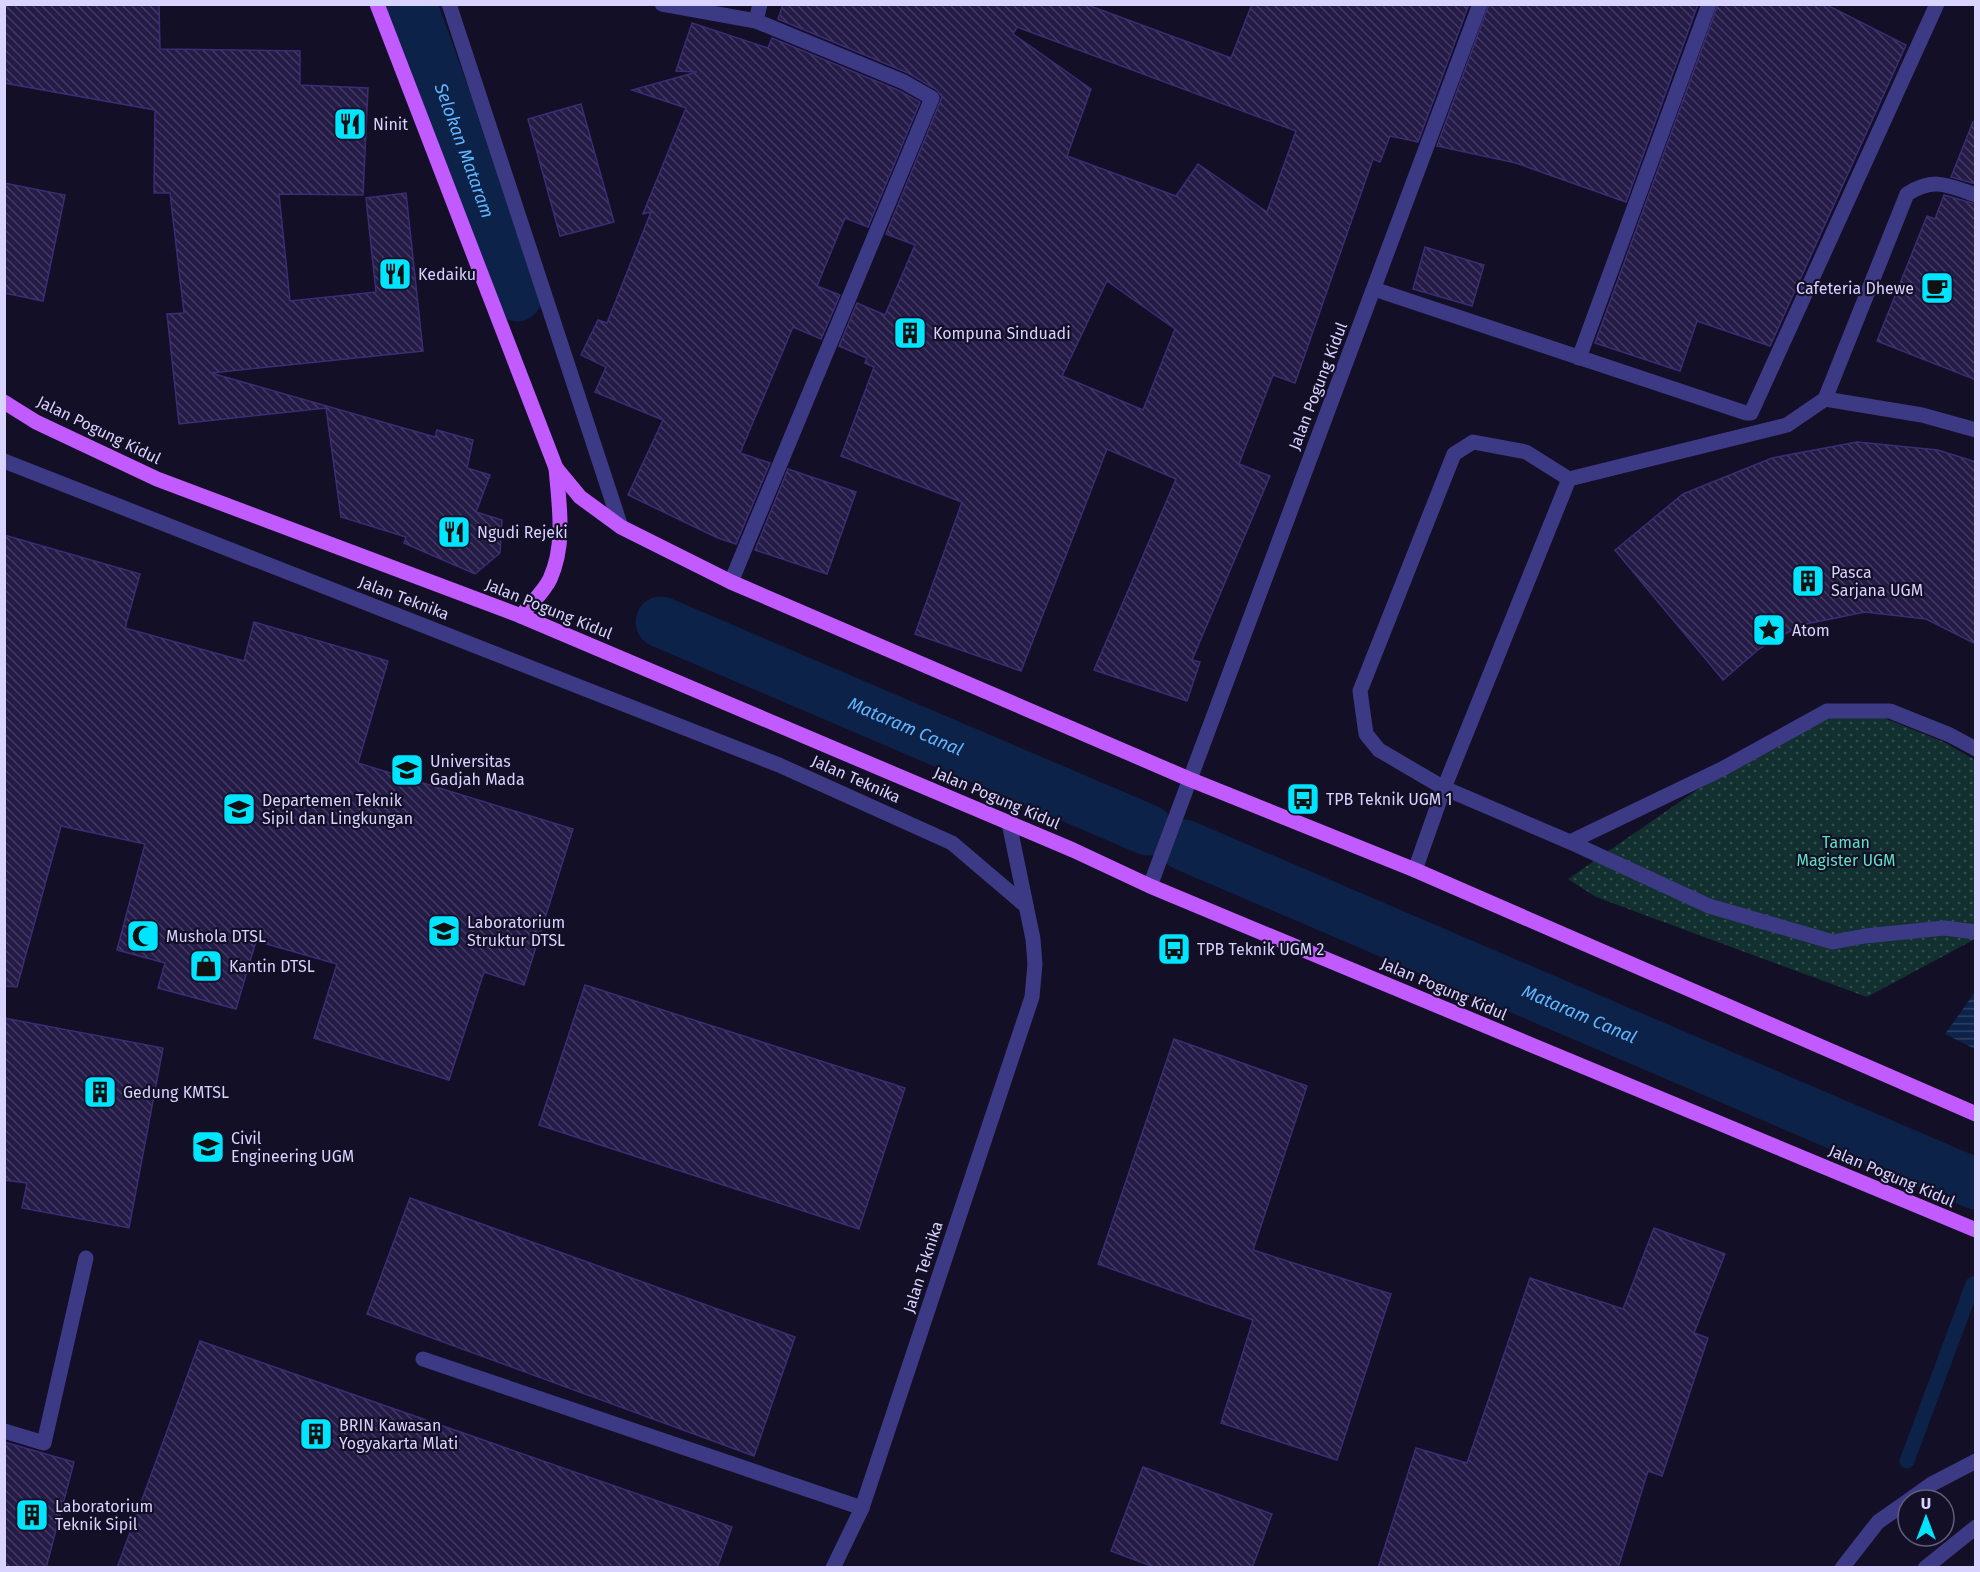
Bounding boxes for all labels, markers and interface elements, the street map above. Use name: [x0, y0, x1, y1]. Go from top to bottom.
water label: Selokan Mataram: [429, 79, 499, 221]
restaurant icon: Ninit: [332, 106, 368, 142]
place label: Ninit: [373, 115, 408, 134]
restaurant icon: Kedaiku: [377, 256, 413, 292]
place label: Kedaiku: [418, 265, 476, 284]
cafe icon: Cafeteria Dhewe: [1919, 270, 1955, 306]
place label: Cafeteria Dhewe: [1796, 279, 1914, 298]
building icon: Kompuna Sinduadi: [892, 315, 928, 351]
street label: Jalan Pogung Kidul: [1285, 319, 1351, 453]
place label: Kompuna Sinduadi: [933, 324, 1071, 343]
street label: Jalan Pogung Kidul: [34, 392, 164, 468]
restaurant icon: Ngudi Rejeki: [436, 514, 472, 550]
place label: Ngudi Rejeki: [477, 523, 568, 542]
building icon: Pasca Sarjana UGM: [1790, 563, 1826, 599]
place label: Pasca Sarjana UGM: [1831, 563, 1923, 600]
street label: Jalan Teknika: [356, 572, 452, 624]
street label: Jalan Pogung Kidul: [483, 575, 616, 643]
place icon: Atom: [1751, 612, 1787, 648]
place label: Atom: [1792, 621, 1830, 640]
water label: Mataram Canal: [845, 692, 966, 761]
street label: Jalan Teknika: [809, 751, 903, 807]
school or university icon: Universitas Gadjah Mada: [389, 752, 425, 788]
place label: Universitas Gadjah Mada: [430, 752, 525, 789]
street label: Jalan Pogung Kidul: [931, 763, 1063, 833]
bus stop icon: TPB Teknik UGM 1: [1285, 781, 1321, 817]
place label: TPB Teknik UGM 1: [1326, 790, 1452, 809]
school or university icon: Departemen Teknik Sipil dan Lingkungan: [221, 791, 257, 827]
place label: Departemen Teknik Sipil dan Lingkungan: [262, 791, 413, 828]
park label: Taman Magister UGM: [1796, 833, 1896, 870]
school or university icon: Laboratorium Struktur DTSL: [426, 913, 462, 949]
place label: Laboratorium Struktur DTSL: [467, 913, 565, 950]
mosque icon: Mushola DTSL: [125, 918, 161, 954]
place label: Mushola DTSL: [166, 927, 266, 946]
bus stop icon: TPB Teknik UGM 2: [1156, 931, 1192, 967]
place label: TPB Teknik UGM 2: [1197, 940, 1325, 959]
shop icon: Kantin DTSL: [188, 948, 224, 984]
street label: Jalan Pogung Kidul: [1378, 954, 1510, 1024]
place label: Kantin DTSL: [229, 957, 315, 976]
water label: Mataram Canal: [1519, 980, 1640, 1048]
building icon: Gedung KMTSL: [82, 1074, 118, 1110]
place label: Gedung KMTSL: [123, 1083, 229, 1102]
school or university icon: Civil Engineering UGM: [190, 1129, 226, 1165]
place label: Civil Engineering UGM: [231, 1129, 354, 1166]
street label: Jalan Pogung Kidul: [1826, 1141, 1958, 1211]
street label: Jalan Teknika: [899, 1219, 947, 1315]
building icon: BRIN Kawasan Yogyakarta Mlati: [298, 1416, 334, 1452]
place label: BRIN Kawasan Yogyakarta Mlati: [339, 1416, 458, 1453]
north arrow: [1896, 1488, 1956, 1548]
text: U: [1921, 1494, 1931, 1513]
building icon: Laboratorium Teknik Sipil: [14, 1497, 50, 1533]
place label: Laboratorium Teknik Sipil: [55, 1497, 153, 1534]

